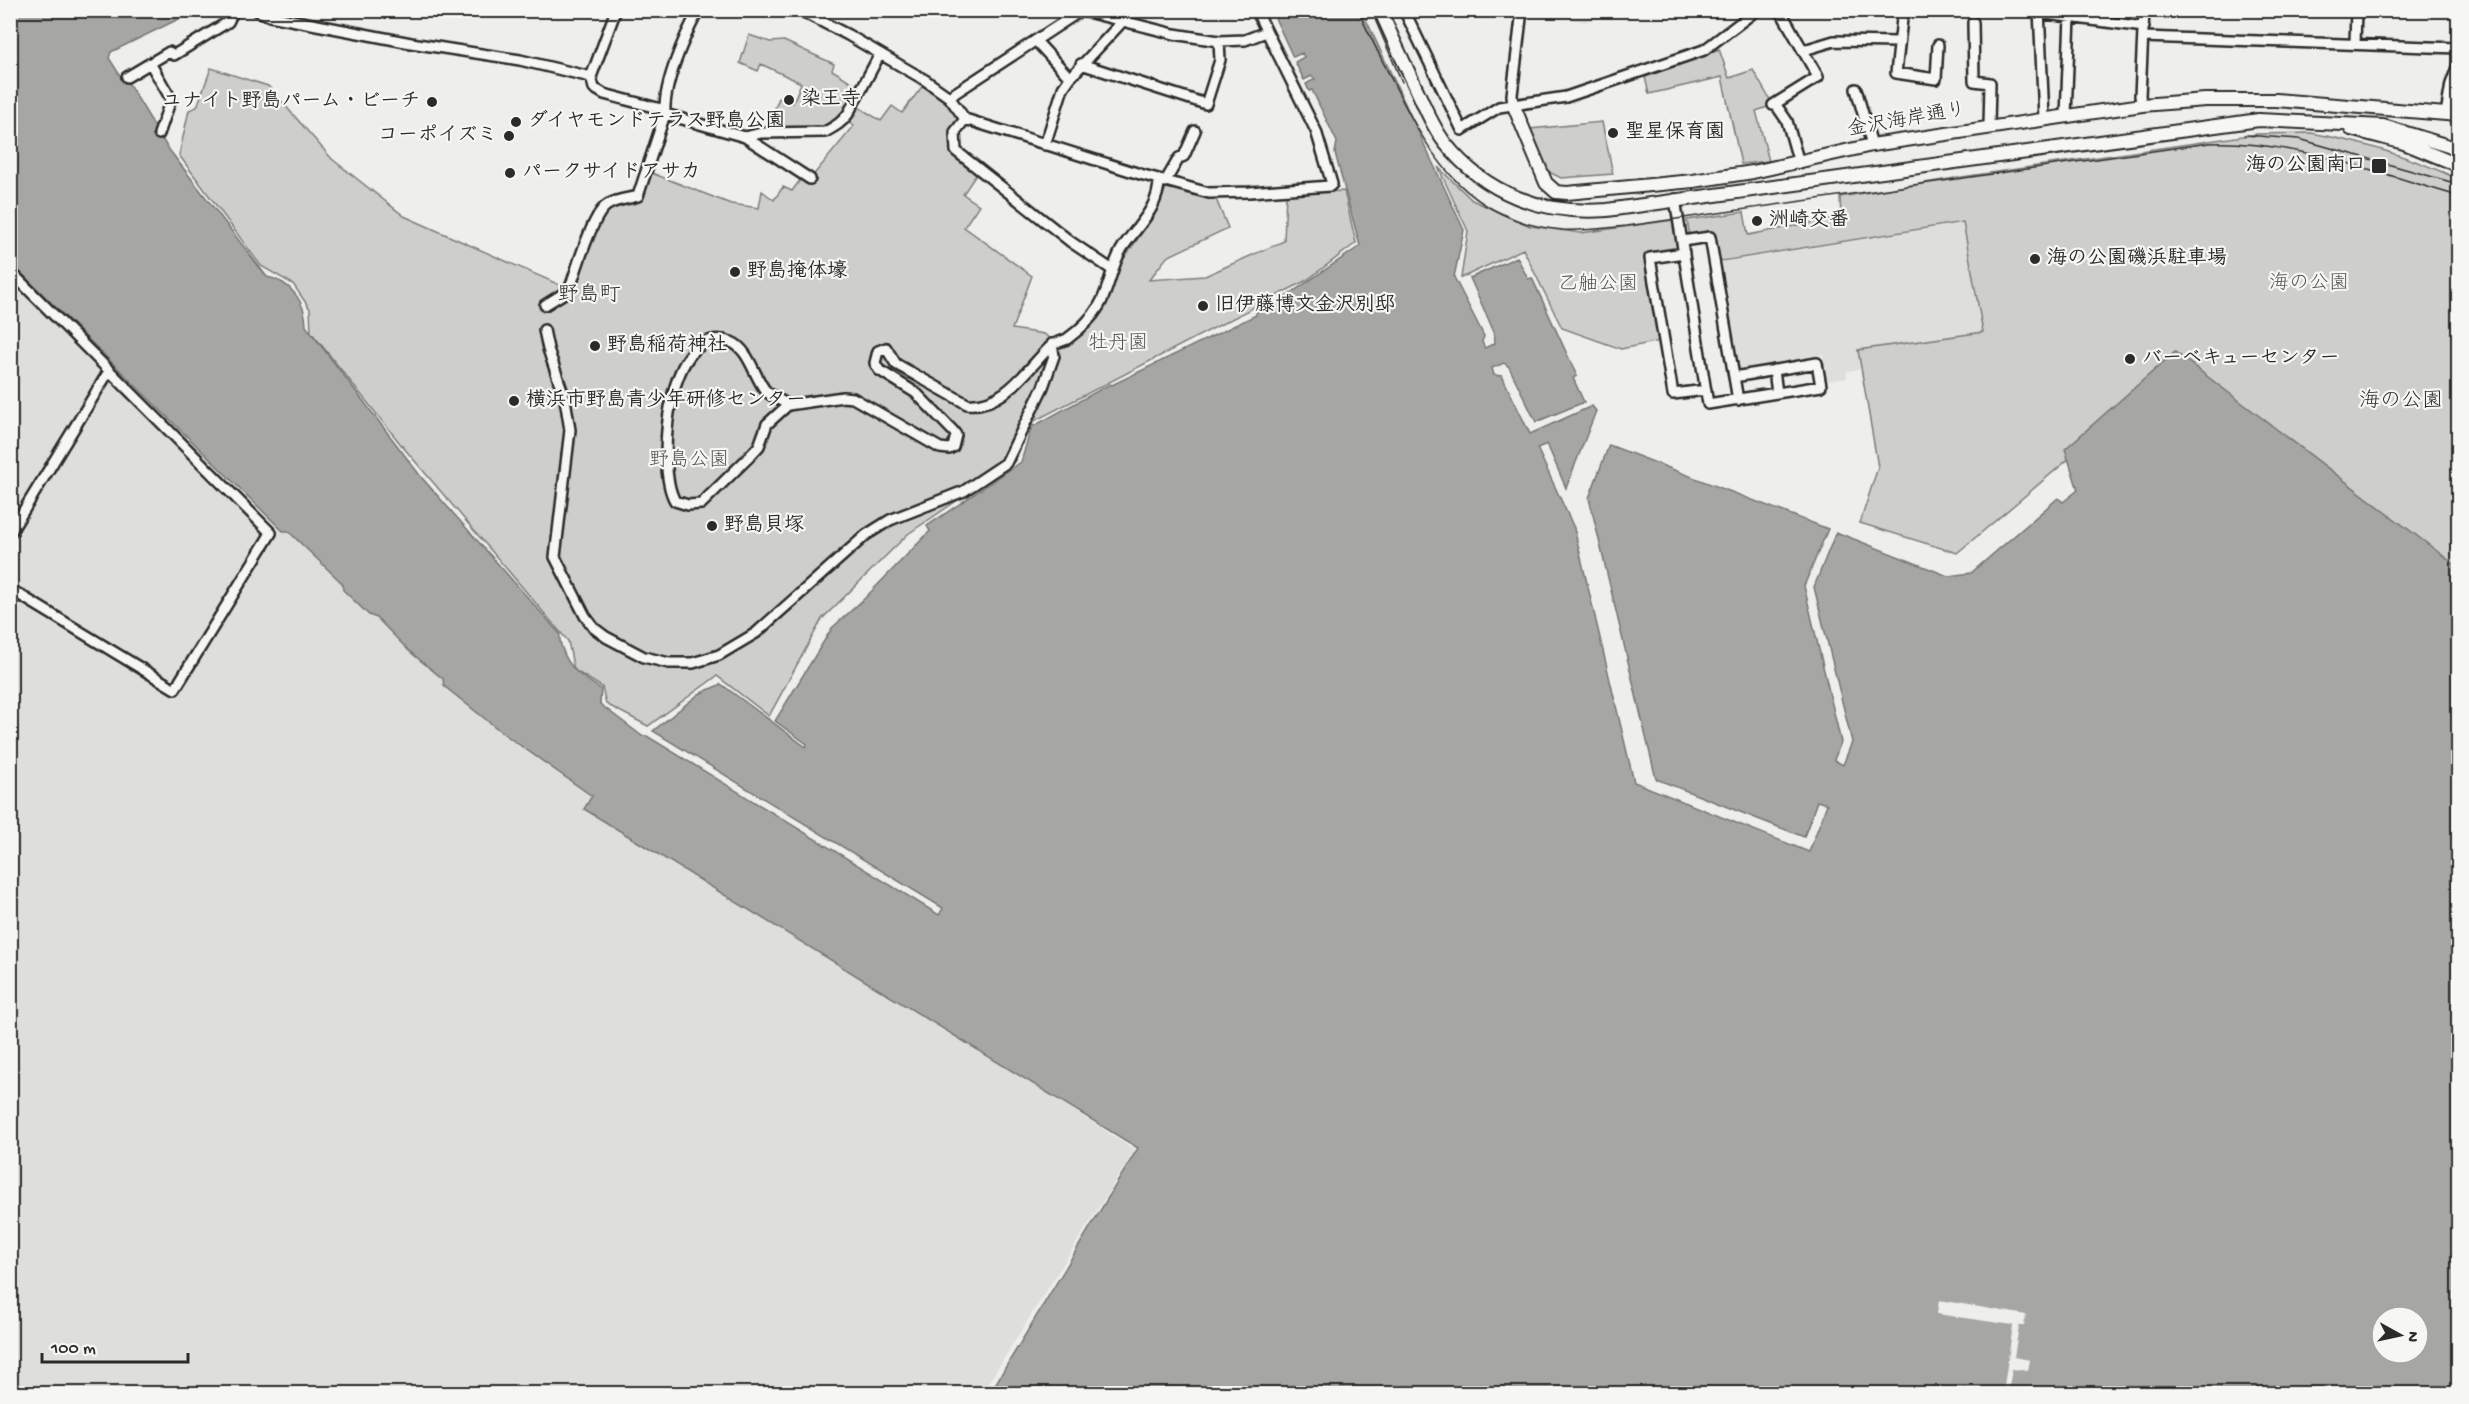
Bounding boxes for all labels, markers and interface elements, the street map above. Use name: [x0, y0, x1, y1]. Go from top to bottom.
place label: 染王寺: [801, 87, 861, 112]
place label: ユナイト野島パーム・ビーチ: [162, 89, 420, 114]
marker: 染王寺: [782, 93, 796, 107]
marker: ユナイト野島パーム・ビーチ: [425, 95, 439, 109]
street label: 金沢海岸通り: [1846, 97, 1968, 143]
place label: ダイヤモンドテラス野島公園: [528, 109, 785, 134]
marker: ダイヤモンドテラス野島公園: [509, 115, 523, 129]
place label: 聖星保育園: [1625, 120, 1725, 145]
place label: コーポイズミ: [378, 124, 497, 148]
marker: 聖星保育園: [1606, 126, 1620, 140]
marker: コーポイズミ: [502, 129, 516, 143]
place label: 海の公園南口: [2246, 153, 2366, 178]
marker: 海の公園南口: [2370, 157, 2388, 175]
place label: パークサイドアサカ: [522, 161, 701, 185]
marker: パークサイドアサカ: [503, 166, 517, 180]
place label: 洲崎交番: [1769, 208, 1849, 233]
marker: 洲崎交番: [1750, 214, 1764, 228]
place label: 海の公園磯浜駐車場: [2047, 246, 2227, 271]
marker: 海の公園磯浜駐車場: [2028, 252, 2042, 266]
place label: 野島掩体壕: [747, 259, 847, 284]
marker: 野島掩体壕: [728, 265, 742, 279]
park label: 海の公園: [2269, 271, 2349, 296]
park label: 乙舳公園: [1558, 273, 1638, 297]
district label: 野島町: [558, 283, 621, 309]
place label: 旧伊藤博文金沢別邸: [1215, 293, 1395, 318]
marker: 旧伊藤博文金沢別邸: [1196, 299, 1210, 313]
park label: 牡丹園: [1088, 332, 1148, 356]
place label: 野島稲荷神社: [607, 333, 727, 358]
marker: 野島稲荷神社: [588, 339, 602, 353]
place label: バーベキューセンター: [2142, 348, 2340, 371]
marker: バーベキューセンター: [2123, 352, 2137, 366]
place label: 横浜市野島青少年研修センター: [526, 388, 806, 413]
district label: 海の公園: [2359, 389, 2443, 415]
marker: 横浜市野島青少年研修センター: [507, 394, 521, 408]
park label: 野島公園: [649, 448, 729, 473]
place label: 野島貝塚: [724, 513, 804, 538]
marker: 野島貝塚: [705, 519, 719, 533]
north arrow: [2370, 1305, 2430, 1365]
scale bar: [42, 1326, 188, 1364]
text: N: [2401, 1330, 2422, 1344]
text: 100 m: [50, 1339, 96, 1360]

